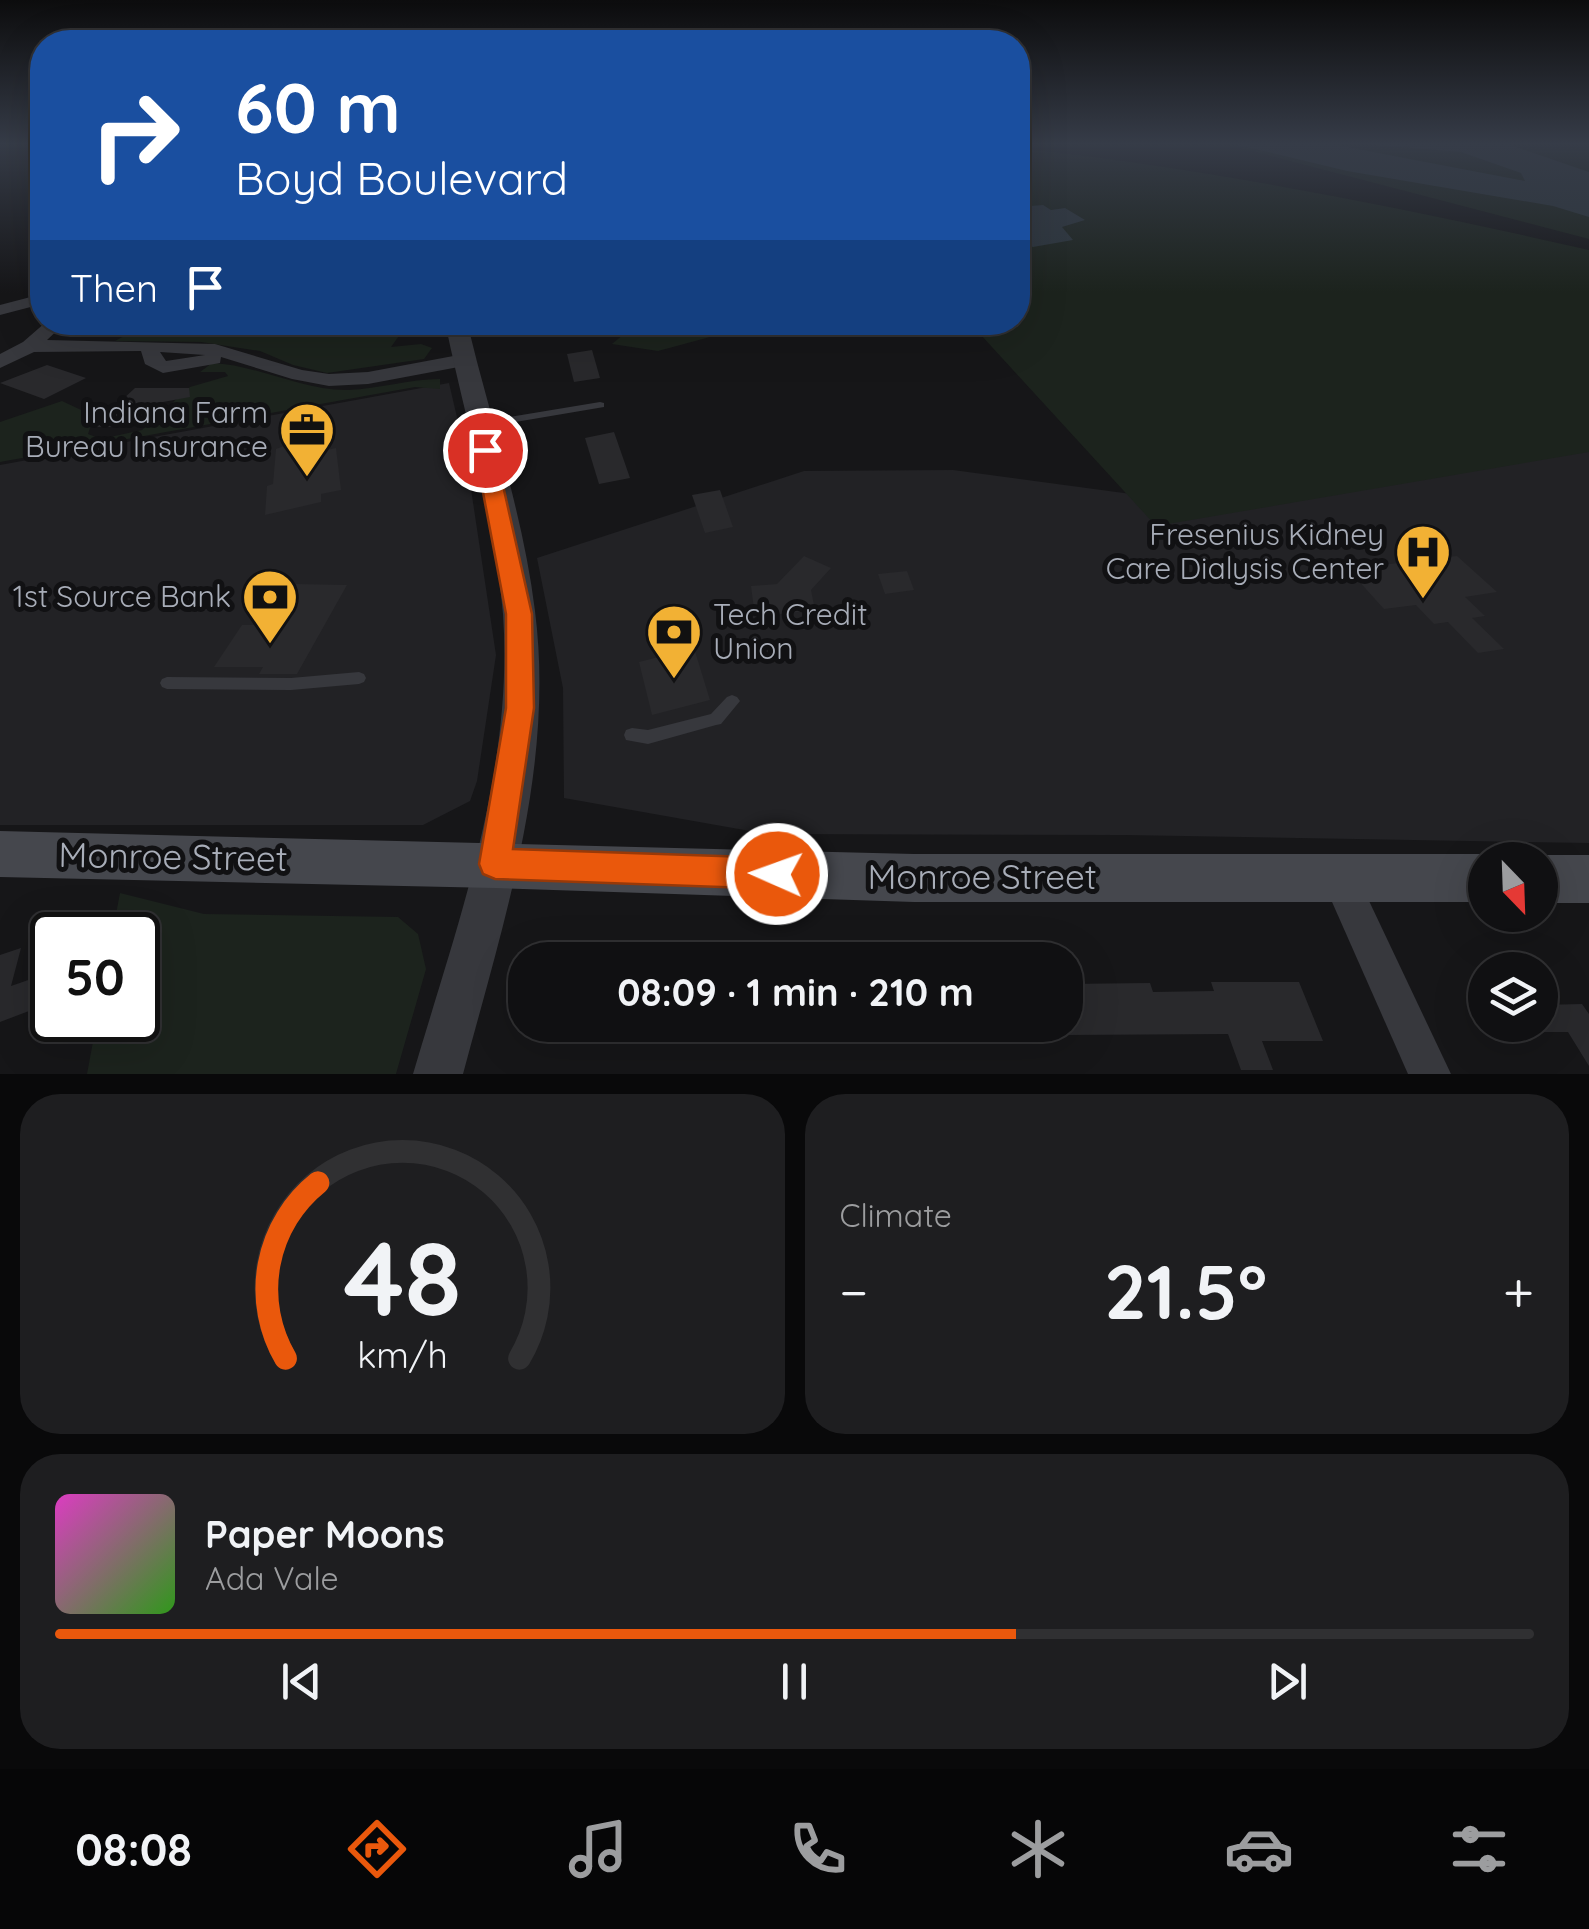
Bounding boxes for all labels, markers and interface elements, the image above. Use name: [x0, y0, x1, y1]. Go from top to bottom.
text: 60 m: [235, 63, 401, 151]
icon: right: [70, 70, 200, 200]
text: Boyd Boulevard: [235, 150, 568, 206]
icon: arrive: [178, 260, 233, 315]
text: Then: [70, 264, 158, 312]
place label: Indiana Farm Bureau Insurance: [25, 393, 268, 465]
office icon: Indiana Farm Bureau Insurance: [277, 400, 337, 479]
pin: [443, 408, 528, 493]
icon: arrive: [458, 423, 513, 478]
place label: Fresenius Kidney Care Dialysis Center: [1106, 515, 1384, 587]
hospital icon: Fresenius Kidney Care Dialysis Center: [1393, 522, 1453, 601]
bank icon: 1st Source Bank: [240, 567, 300, 646]
place label: 1st Source Bank: [13, 577, 231, 615]
place label: Tech Credit Union: [713, 595, 867, 667]
bank icon: Tech Credit Union: [644, 602, 704, 681]
position arrow: [725, 822, 829, 926]
street label: Monroe Street: [58, 832, 288, 880]
north arrow: [1468, 842, 1558, 932]
map controls: [1468, 842, 1558, 1042]
street label: Monroe Street: [867, 854, 1097, 898]
speed limit sign: 50: [30, 912, 160, 1042]
button: layers: [1468, 952, 1558, 1042]
text: 08:09 · 1 min · 210 m: [617, 968, 974, 1016]
text: Climate: [840, 1195, 952, 1235]
text: 48: [343, 1212, 461, 1342]
text: 21.5°: [1104, 1244, 1267, 1338]
text: −: [840, 1257, 868, 1326]
text: +: [1503, 1257, 1534, 1326]
text: km/h: [357, 1332, 448, 1377]
text: Paper Moons: [205, 1510, 445, 1558]
text: Ada Vale: [205, 1558, 339, 1598]
icon: previous: [274, 1654, 329, 1709]
icon: pause: [767, 1654, 822, 1709]
icon: next: [1260, 1654, 1315, 1709]
icon: directions: [342, 1814, 412, 1884]
icon: music: [563, 1814, 633, 1884]
icon: phone: [783, 1814, 853, 1884]
icon: climate: [1003, 1814, 1073, 1884]
icon: car: [1224, 1814, 1294, 1884]
icon: filters: [1444, 1814, 1514, 1884]
text: 08:08: [75, 1821, 192, 1877]

